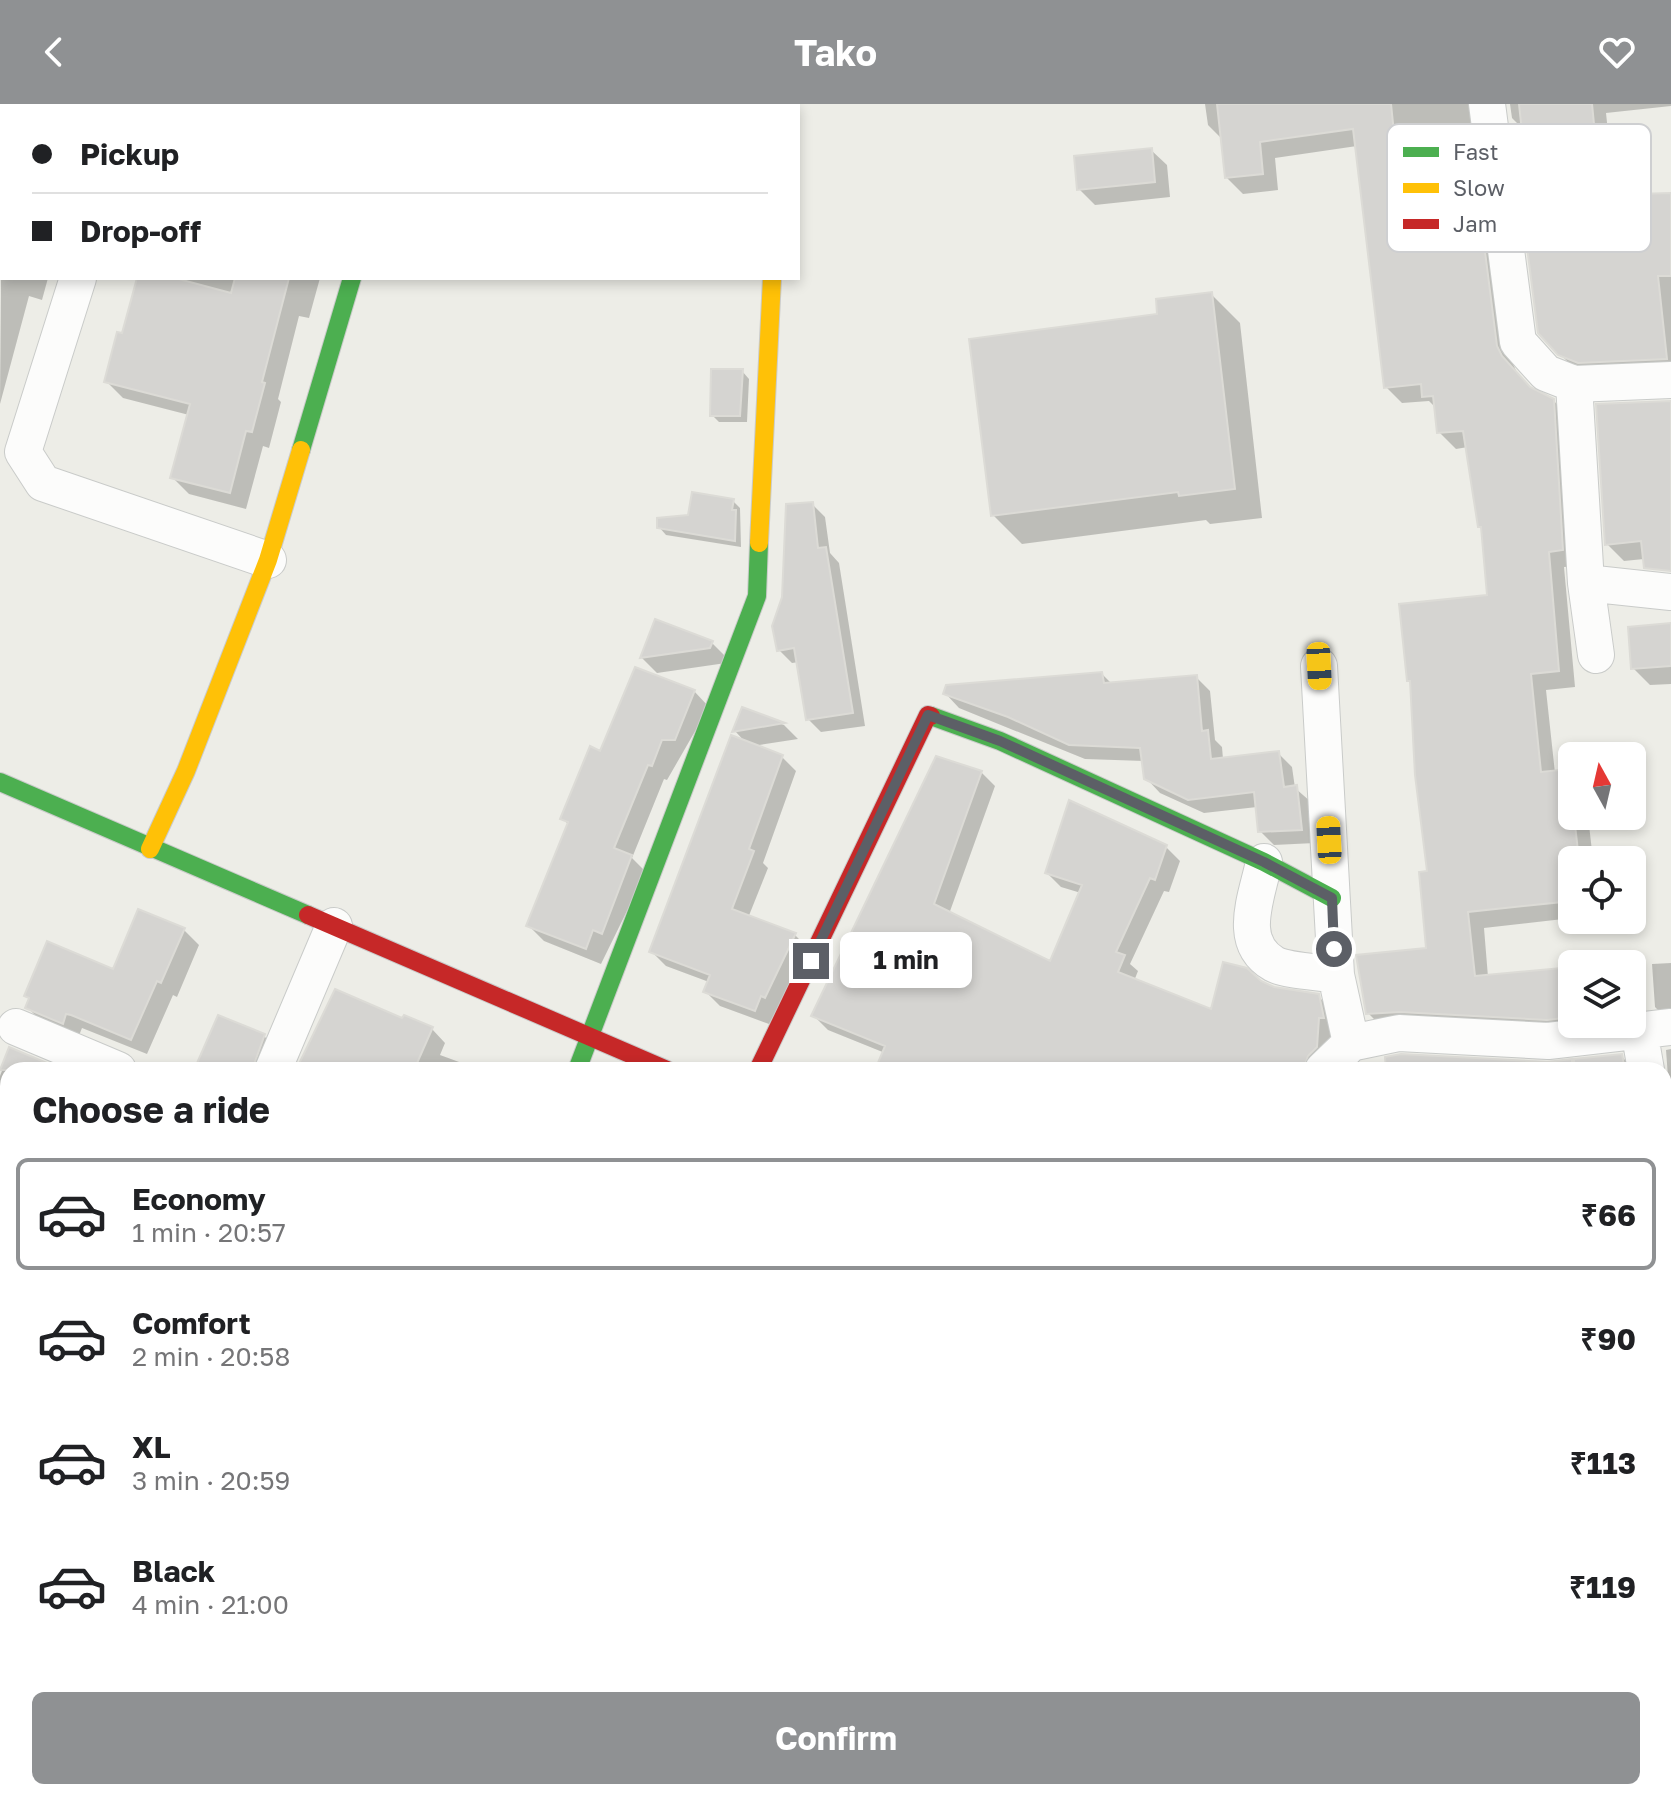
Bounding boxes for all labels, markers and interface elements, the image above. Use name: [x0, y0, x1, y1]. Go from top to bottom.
icon: back: [32, 30, 76, 74]
icon: heart: [1595, 30, 1639, 74]
text: Tako: [794, 31, 877, 74]
legend: [1387, 124, 1651, 252]
text: Pickup: [80, 136, 179, 172]
text: Fast: [1453, 138, 1499, 165]
text: Slow: [1453, 174, 1505, 201]
text: Jam: [1453, 210, 1497, 237]
text: Drop-off: [80, 213, 201, 249]
car: [1306, 641, 1332, 691]
north arrow: [1558, 742, 1646, 830]
map controls: [1558, 742, 1646, 1038]
car: [1316, 815, 1342, 865]
button: locate: [1558, 846, 1646, 934]
route start: [1316, 931, 1352, 967]
callout: 1 min: [839, 933, 971, 989]
route end: [793, 943, 829, 979]
text: 1 min: [873, 944, 939, 975]
button: layers: [1558, 950, 1646, 1038]
text: Choose a ride: [32, 1088, 270, 1131]
icon: car: [36, 1178, 108, 1250]
text: Economy: [132, 1181, 266, 1217]
text: ₹66: [1581, 1197, 1636, 1233]
text: 1 min · 20:57: [132, 1217, 286, 1248]
icon: car: [36, 1302, 108, 1374]
text: Comfort: [132, 1305, 251, 1341]
text: ₹90: [1580, 1321, 1636, 1357]
text: 2 min · 20:58: [132, 1341, 290, 1372]
icon: car: [36, 1426, 108, 1498]
text: XL: [132, 1429, 171, 1465]
text: ₹113: [1570, 1445, 1636, 1481]
text: 3 min · 20:59: [132, 1465, 290, 1496]
icon: car: [36, 1550, 108, 1622]
text: Black: [132, 1553, 215, 1589]
text: ₹119: [1569, 1569, 1636, 1605]
text: 4 min · 21:00: [132, 1589, 289, 1620]
button: Confirm: [32, 1692, 1640, 1784]

